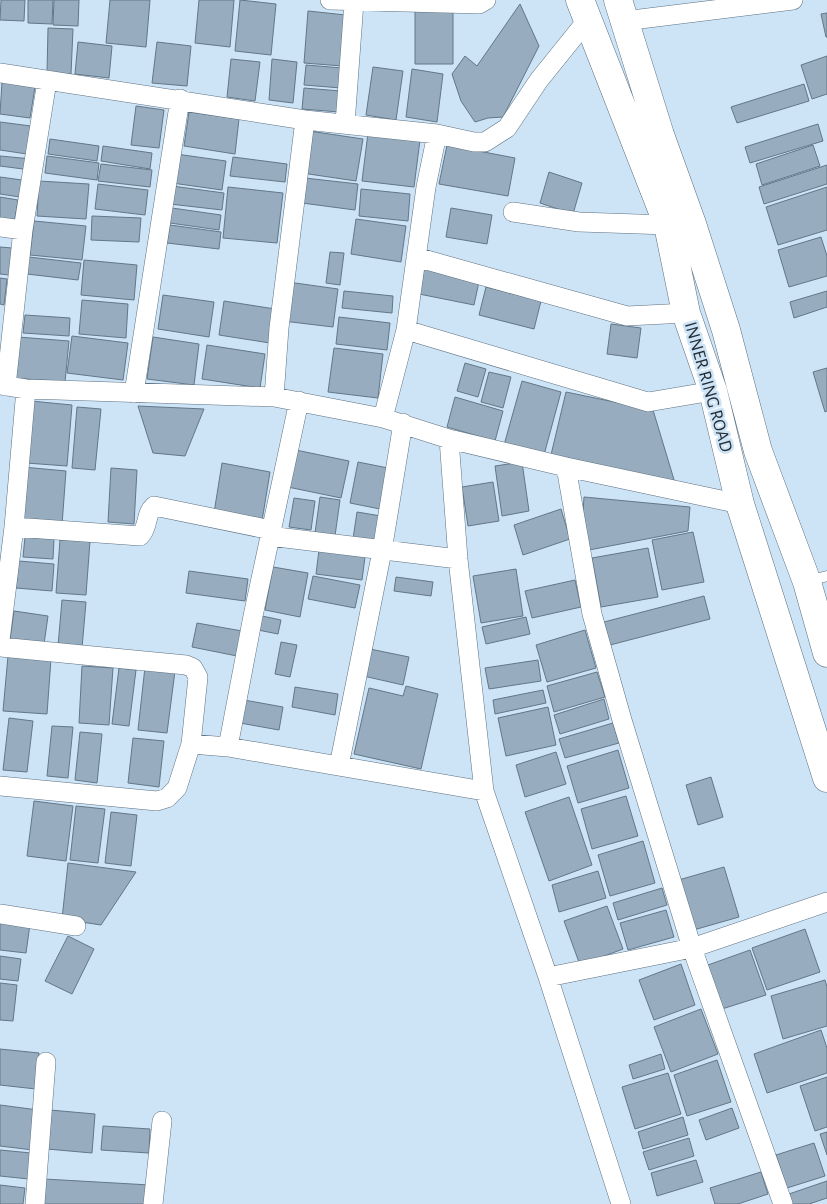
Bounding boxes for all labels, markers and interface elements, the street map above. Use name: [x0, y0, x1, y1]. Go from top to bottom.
street label: INNER RING ROAD: [681, 320, 735, 454]

